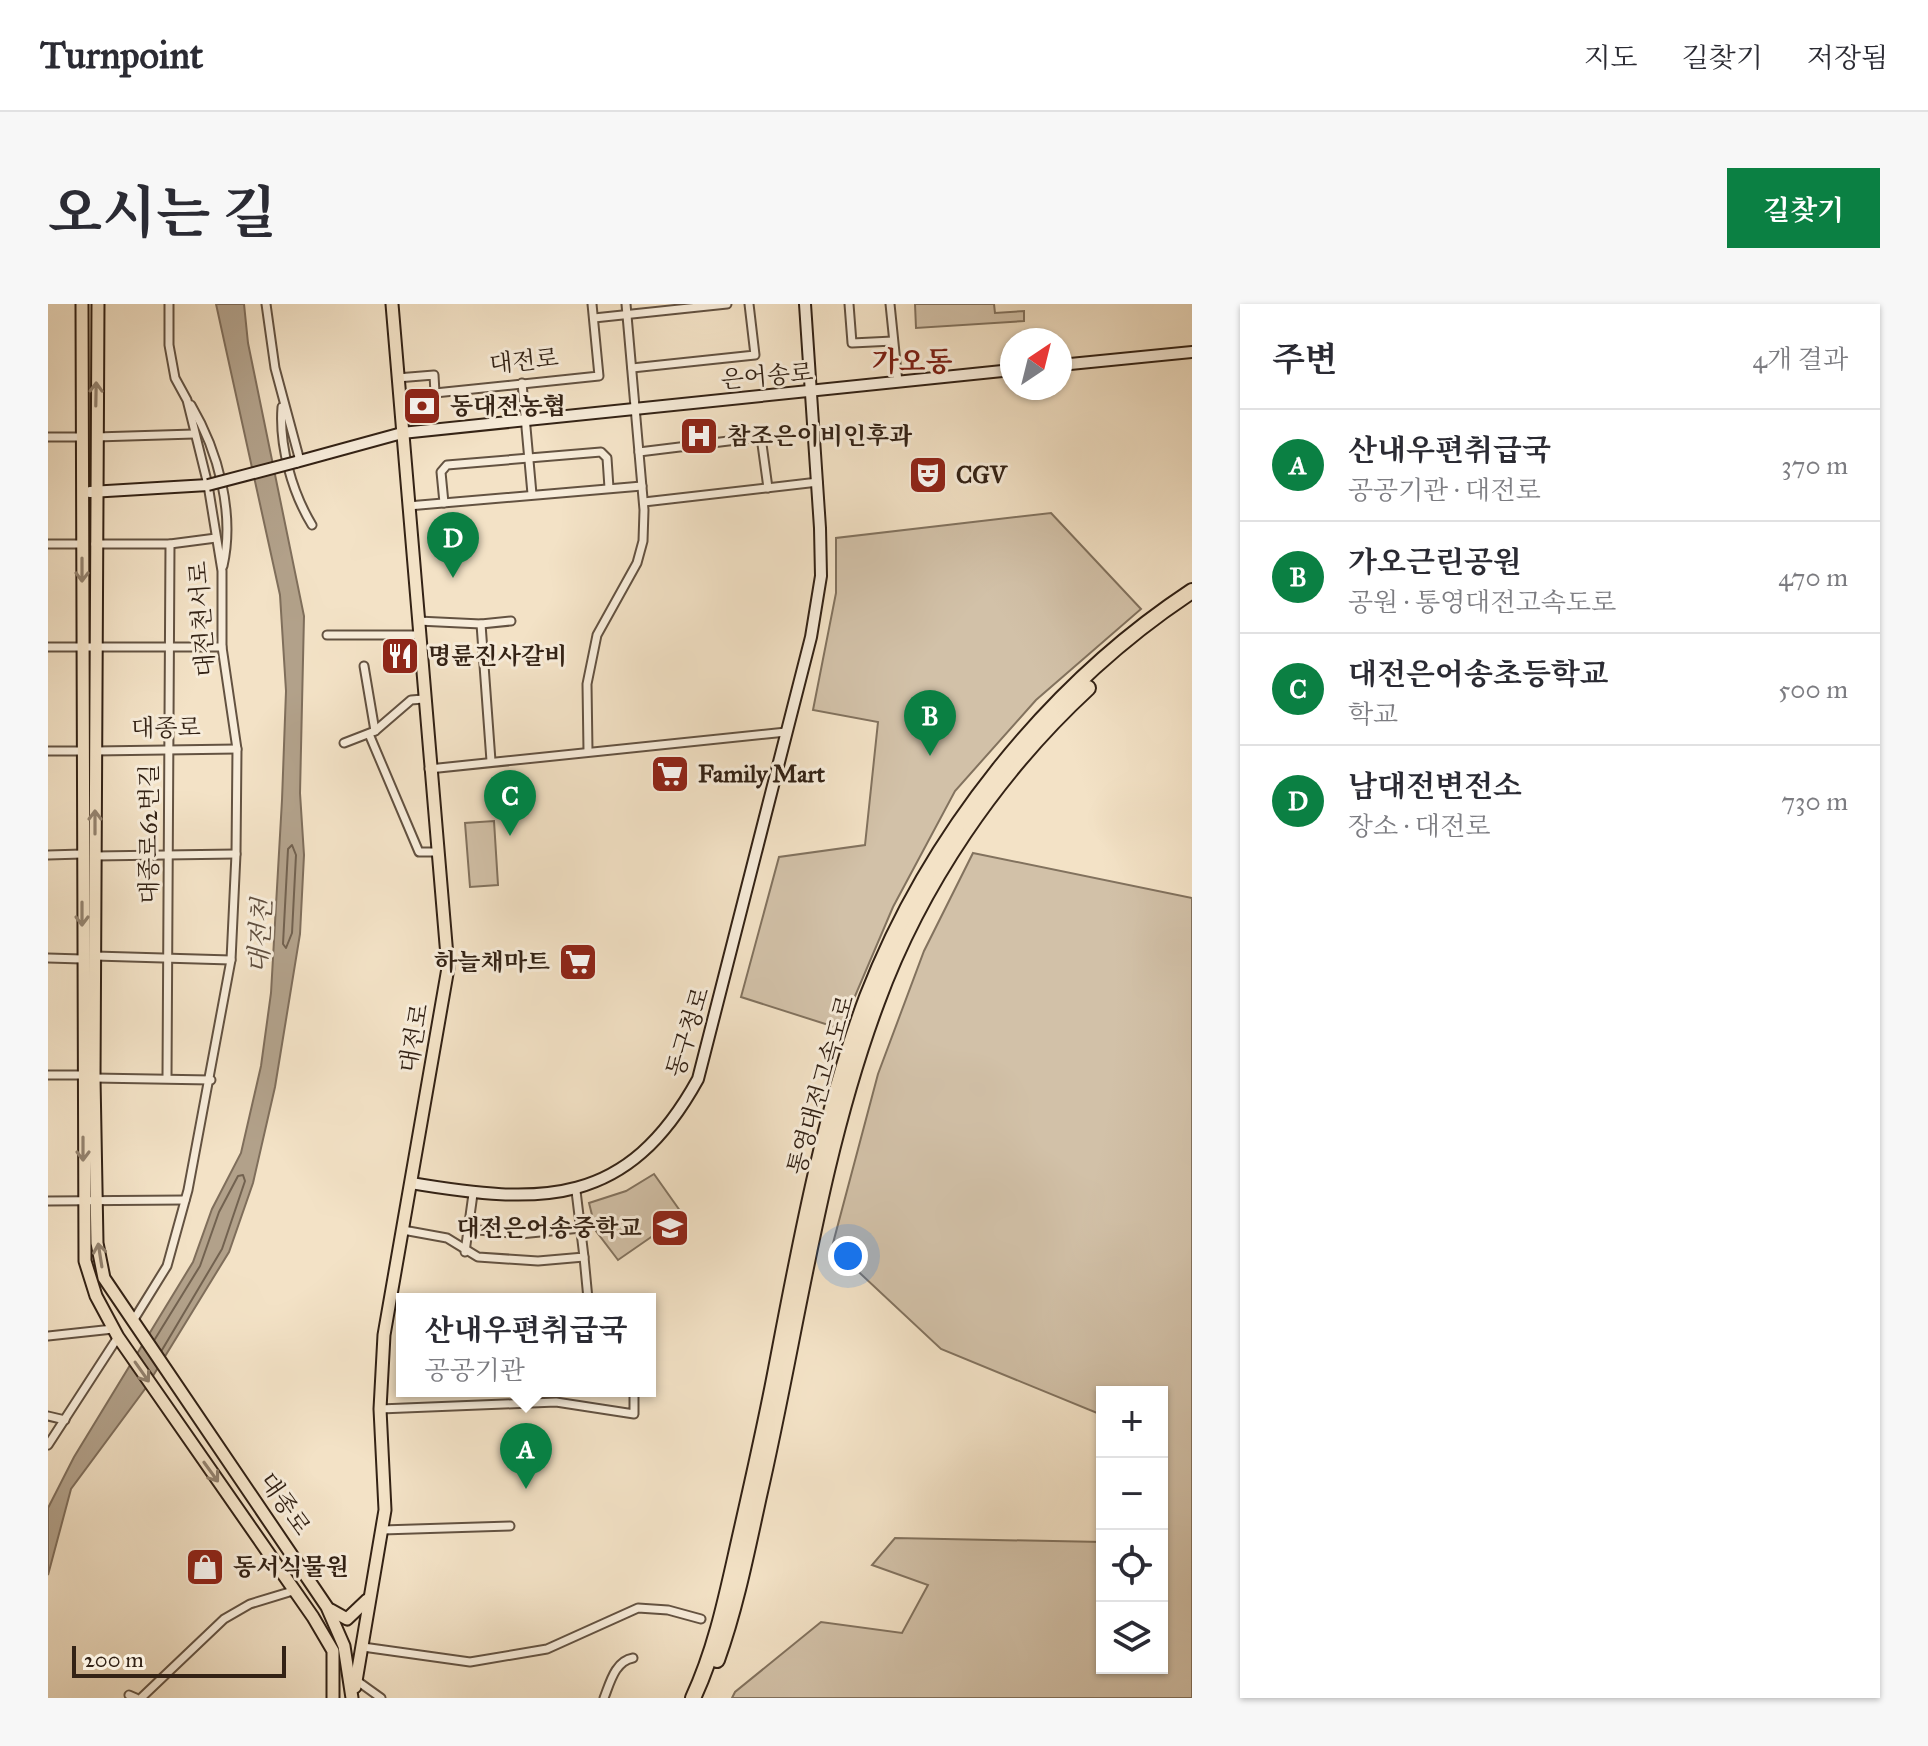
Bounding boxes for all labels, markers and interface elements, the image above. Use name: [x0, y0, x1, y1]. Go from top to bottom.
text: Turnpoint: [40, 32, 203, 78]
text: 지도: [1584, 40, 1638, 75]
text: 길찾기: [1682, 40, 1763, 75]
text: 저장됨: [1807, 40, 1888, 75]
button: 길찾기: [1727, 168, 1880, 248]
text: 오시는 길: [48, 179, 276, 247]
north arrow: [1000, 328, 1072, 400]
text: 주변: [1272, 339, 1338, 380]
street label: 대전로: [488, 342, 560, 380]
text: 4개 결과: [1753, 343, 1848, 375]
district label: 가오동: [871, 344, 953, 379]
street label: 은어송로: [719, 357, 815, 395]
one-way arrow: [89, 381, 104, 408]
bank icon: 동대전농협: [401, 385, 443, 427]
place label: 동대전농협: [450, 391, 566, 421]
hospital icon: 참조은이비인후과: [678, 415, 720, 457]
place label: 참조은이비인후과: [727, 421, 912, 451]
text: 산내우편취급국: [1348, 432, 1551, 468]
text: A: [1289, 449, 1307, 481]
text: 370 m: [1781, 449, 1848, 481]
theatre icon: CGV: [907, 454, 949, 496]
place label: CGV: [956, 460, 1008, 490]
text: 공공기관 · 대전로: [1348, 474, 1541, 506]
pin: D: [427, 512, 479, 578]
text: 가오근린공원: [1348, 544, 1522, 580]
one-way arrow: [74, 556, 90, 583]
street label: 대전천서로: [183, 560, 221, 678]
text: B: [1289, 561, 1307, 593]
text: 470 m: [1778, 561, 1848, 593]
text: 공원 · 통영대전고속도로: [1348, 586, 1616, 618]
restaurant icon: 명륜진사갈비: [379, 635, 421, 677]
place label: 명륜진사갈비: [428, 641, 567, 671]
text: 대전은어송초등학교: [1348, 656, 1609, 692]
text: C: [1289, 673, 1307, 705]
text: 500 m: [1778, 673, 1848, 705]
pin: B: [904, 690, 956, 756]
text: 학교: [1348, 698, 1398, 730]
street label: 대종로: [131, 712, 201, 744]
supermarket icon: Family Mart: [649, 753, 691, 795]
place label: Family Mart: [698, 759, 825, 789]
street label: 대종로62번길: [134, 764, 164, 904]
text: 남대전변전소: [1348, 768, 1522, 804]
pin: C: [484, 770, 536, 836]
text: D: [1288, 785, 1308, 817]
text: 730 m: [1781, 785, 1848, 817]
one-way arrow: [87, 809, 103, 836]
text: 장소 · 대전로: [1348, 810, 1490, 842]
water label: 대전천: [242, 896, 278, 974]
one-way arrow: [74, 900, 90, 927]
supermarket icon: 하늘채마트: [557, 941, 599, 983]
place label: 하늘채마트: [434, 947, 550, 977]
street label: 동구청로: [660, 983, 716, 1081]
street label: 통영대전고속도로: [781, 992, 861, 1178]
street label: 대전로: [393, 1001, 435, 1075]
one-way arrow: [75, 1135, 91, 1162]
school or university icon: 대전은어송중학교: [649, 1207, 691, 1249]
place label: 대전은어송중학교: [457, 1213, 642, 1243]
your location: [828, 1236, 868, 1276]
one-way arrow: [91, 1243, 106, 1269]
popup: [396, 1293, 656, 1397]
text: 산내우편취급국: [425, 1312, 627, 1348]
text: 공공기관: [425, 1354, 525, 1386]
one-way arrow: [134, 1361, 150, 1383]
map controls: [1096, 1386, 1168, 1674]
button: +: [1096, 1386, 1168, 1458]
pin: A: [500, 1423, 552, 1489]
button: −: [1096, 1458, 1168, 1530]
one-way arrow: [203, 1460, 219, 1482]
street label: 대종로: [253, 1467, 317, 1541]
button: locate: [1096, 1530, 1168, 1602]
shop icon: 동서식물원: [184, 1546, 226, 1588]
place label: 동서식물원: [233, 1552, 349, 1582]
button: layers: [1096, 1602, 1168, 1674]
scale bar: [72, 1642, 286, 1678]
text: 200 m: [84, 1646, 144, 1673]

